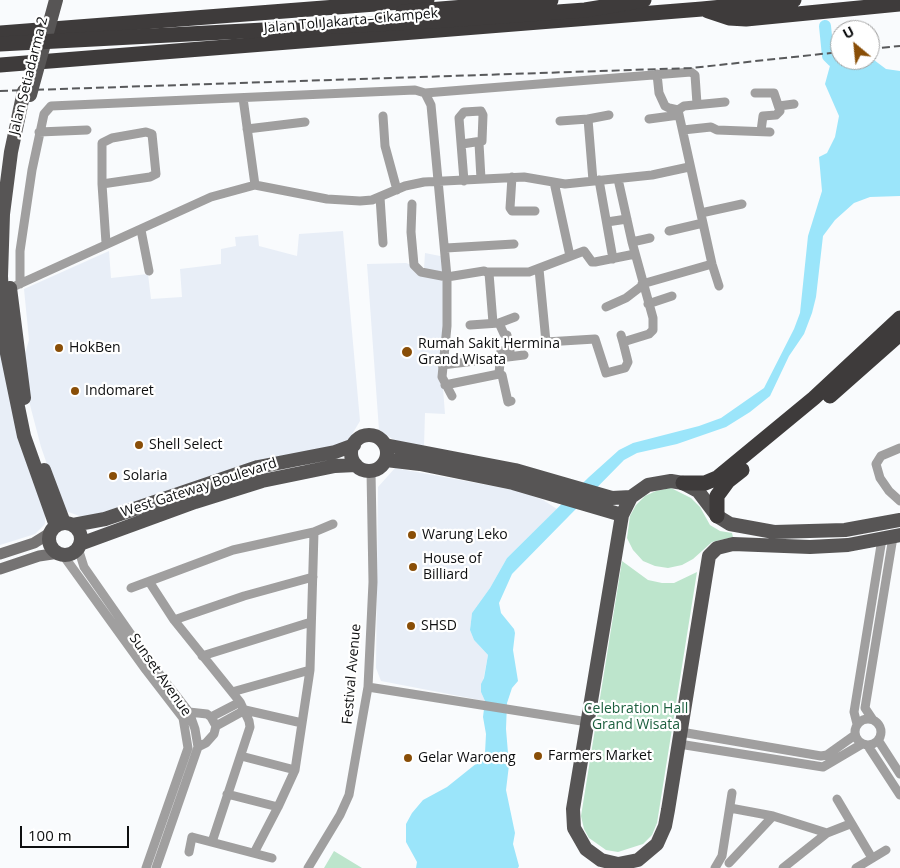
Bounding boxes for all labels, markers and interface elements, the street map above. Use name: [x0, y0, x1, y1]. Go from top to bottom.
street label: Jalan Tol Jakarta–Cikampek: [263, 5, 439, 37]
street label: Jalan Setiadarma 2: [6, 15, 52, 137]
north arrow: [830, 20, 880, 70]
text: U: [839, 21, 857, 43]
place label: Rumah Sakit Hermina Grand Wisata: [418, 336, 560, 368]
place label: HokBen: [69, 340, 121, 356]
marker: HokBen: [53, 342, 65, 354]
marker: Rumah Sakit Hermina Grand Wisata: [400, 345, 414, 359]
place label: Indomaret: [85, 383, 154, 399]
marker: Indomaret: [69, 385, 81, 397]
place label: Shell Select: [149, 437, 222, 453]
marker: Shell Select: [133, 439, 145, 451]
street label: West Gateway Boulevard: [119, 455, 279, 521]
place label: Solaria: [123, 468, 167, 484]
marker: Solaria: [107, 470, 119, 482]
place label: Warung Leko: [422, 527, 508, 543]
marker: Warung Leko: [406, 529, 418, 541]
place label: House of Billiard: [423, 551, 482, 584]
marker: House of Billiard: [407, 561, 419, 573]
place label: SHSD: [421, 618, 457, 634]
marker: SHSD: [405, 620, 417, 632]
street label: Festival Avenue: [339, 623, 365, 725]
street label: Sunset Avenue: [125, 631, 195, 719]
park label: Celebration Hall Grand Wisata: [584, 701, 688, 734]
place label: Farmers Market: [548, 748, 652, 764]
place label: Gelar Waroeng: [418, 750, 516, 766]
marker: Farmers Market: [532, 750, 544, 762]
marker: Gelar Waroeng: [402, 752, 414, 764]
scale bar: [22, 816, 131, 848]
text: 100 m: [28, 825, 72, 845]

